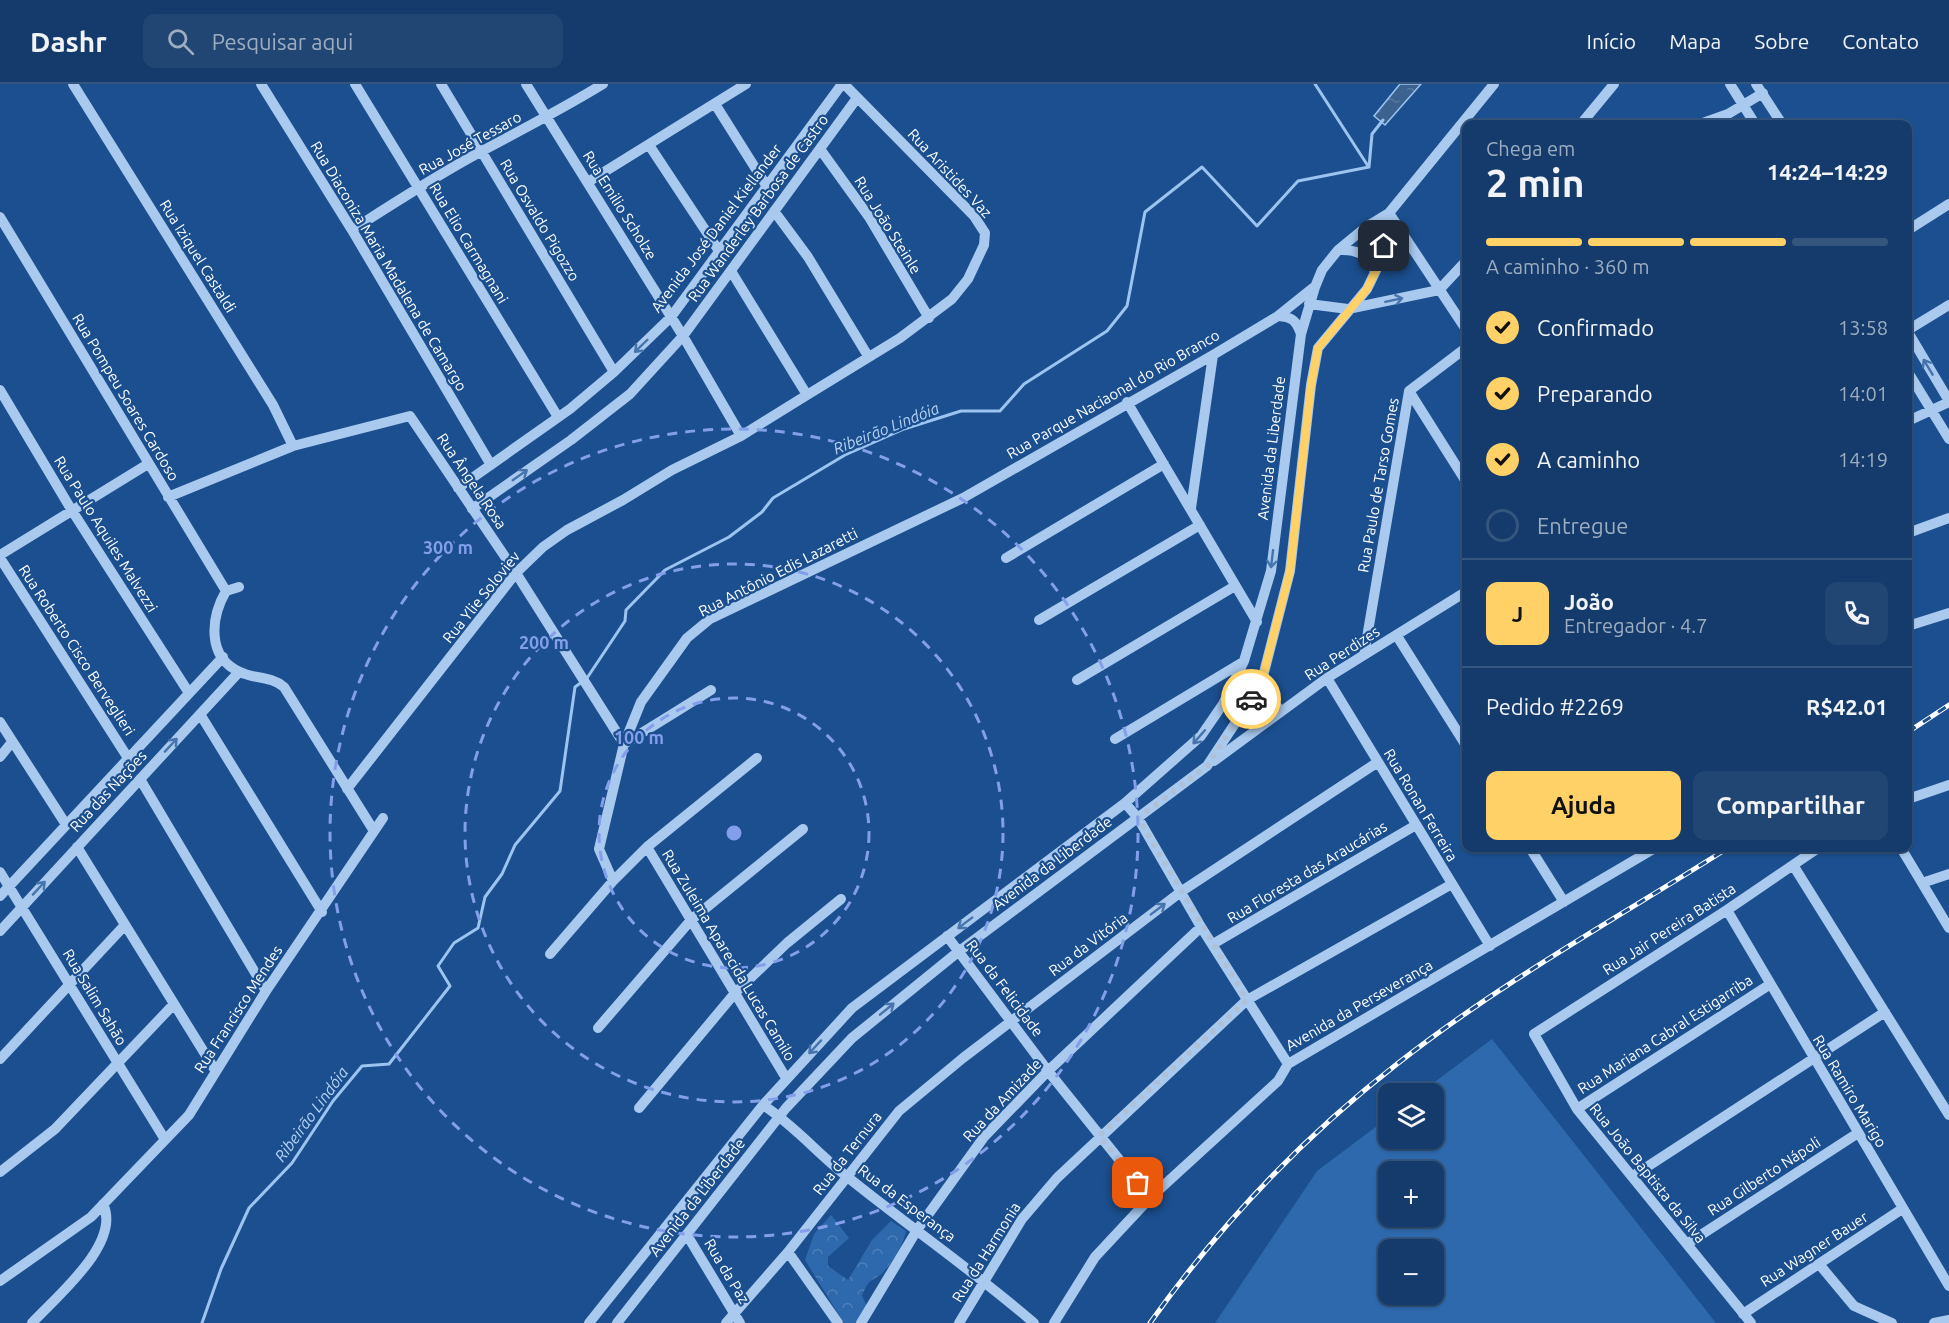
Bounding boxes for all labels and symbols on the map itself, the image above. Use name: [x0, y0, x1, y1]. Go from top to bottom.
street label: Rua José Tessaro: [416, 108, 524, 178]
street label: Rua Wanderley Barbosa de Castro: [684, 111, 832, 305]
street label: Rua Aristides Vaz: [905, 125, 996, 221]
street label: Rua Diaconiza Maria Madalena de Camargo: [307, 138, 471, 394]
street label: Avenida José Daniel Kiellander: [647, 140, 785, 315]
street label: Rua Emilio Scholze: [580, 147, 660, 263]
street label: Rua Osvaldo Pigozzo: [497, 156, 583, 284]
street label: Rua João Steinle: [851, 173, 925, 277]
street label: Rua Elio Carmagnani: [426, 180, 512, 306]
street label: Rua Iziquel Castaldi: [156, 196, 240, 316]
pin: [1358, 220, 1409, 271]
one-way arrow: [1384, 293, 1403, 305]
street label: Rua Pompeu Soares Cardoso: [69, 310, 183, 484]
street label: Rua Parque Naciaonal do Rio Branco: [1004, 326, 1222, 462]
one-way arrow: [633, 339, 648, 354]
one-way arrow: [1922, 359, 1934, 376]
street label: Avenida da Liberdade: [1254, 375, 1288, 521]
street label: Rua Paulo de Tarso Gomes: [1354, 396, 1402, 574]
water label: Ribeirão Lindóia: [830, 398, 942, 457]
street label: Rua Ângela Rosa: [434, 430, 510, 532]
street label: Rua Paulo Aquiles Malvezzi: [51, 453, 161, 615]
one-way arrow: [512, 469, 528, 481]
street label: Rua Antônio Edis Lazaretti: [696, 524, 860, 620]
text: 300 m: [423, 537, 473, 557]
street label: Rua Ylie Soloviev: [439, 547, 524, 646]
one-way arrow: [1266, 548, 1277, 568]
street label: Rua Roberto Cisco Berveglieri: [16, 562, 138, 738]
street label: Rua Perdizes: [1301, 623, 1383, 683]
text: 200 m: [519, 632, 569, 652]
courier: [1221, 669, 1281, 729]
text: 100 m: [614, 727, 664, 747]
one-way arrow: [1192, 729, 1206, 744]
one-way arrow: [164, 737, 178, 752]
street label: Rua Ronan Ferreira: [1381, 746, 1461, 864]
street label: Rua das Nações: [66, 747, 150, 835]
street label: Avenida da Liberdade: [989, 813, 1115, 913]
street label: Rua Floresta das Araucárias: [1224, 817, 1390, 927]
centre of rings: [724, 823, 744, 843]
street label: Rua Zuleima Aparecida Lucas Camilo: [659, 846, 799, 1064]
street label: Rua Jair Pereira Batista: [1599, 880, 1739, 978]
one-way arrow: [32, 881, 46, 896]
one-way arrow: [1150, 902, 1166, 915]
street label: Rua da Vitória: [1045, 909, 1131, 979]
one-way arrow: [957, 917, 973, 930]
street label: Rua da Felicidade: [963, 936, 1047, 1040]
street label: Rua Francisco Mendes: [190, 942, 286, 1076]
street label: Rua Salim Sahão: [60, 946, 130, 1048]
street label: Avenida da Perseverança: [1283, 956, 1435, 1054]
street label: Rua Mariana Cabral Estigarriba: [1574, 971, 1756, 1097]
one-way arrow: [879, 1003, 895, 1016]
street label: Rua Ramiro Marigo: [1810, 1032, 1890, 1150]
one-way arrow: [808, 1040, 822, 1055]
street label: Rua da Amizade: [959, 1055, 1045, 1145]
water label: Ribeirão Lindóia: [271, 1063, 352, 1165]
street label: Rua João Baptista da Silva: [1586, 1100, 1710, 1246]
street label: Rua da Ternura: [809, 1108, 885, 1198]
street label: Rua Gilberto Nápoli: [1704, 1133, 1824, 1219]
street label: Avenida da Liberdade: [646, 1135, 748, 1259]
pin: [1112, 1157, 1163, 1208]
street label: Rua da Esperança: [855, 1161, 959, 1245]
street label: Rua da Harmonia: [948, 1199, 1024, 1305]
street label: Rua Wagner Bauer: [1757, 1208, 1871, 1290]
street label: Rua da Paz: [701, 1236, 753, 1307]

